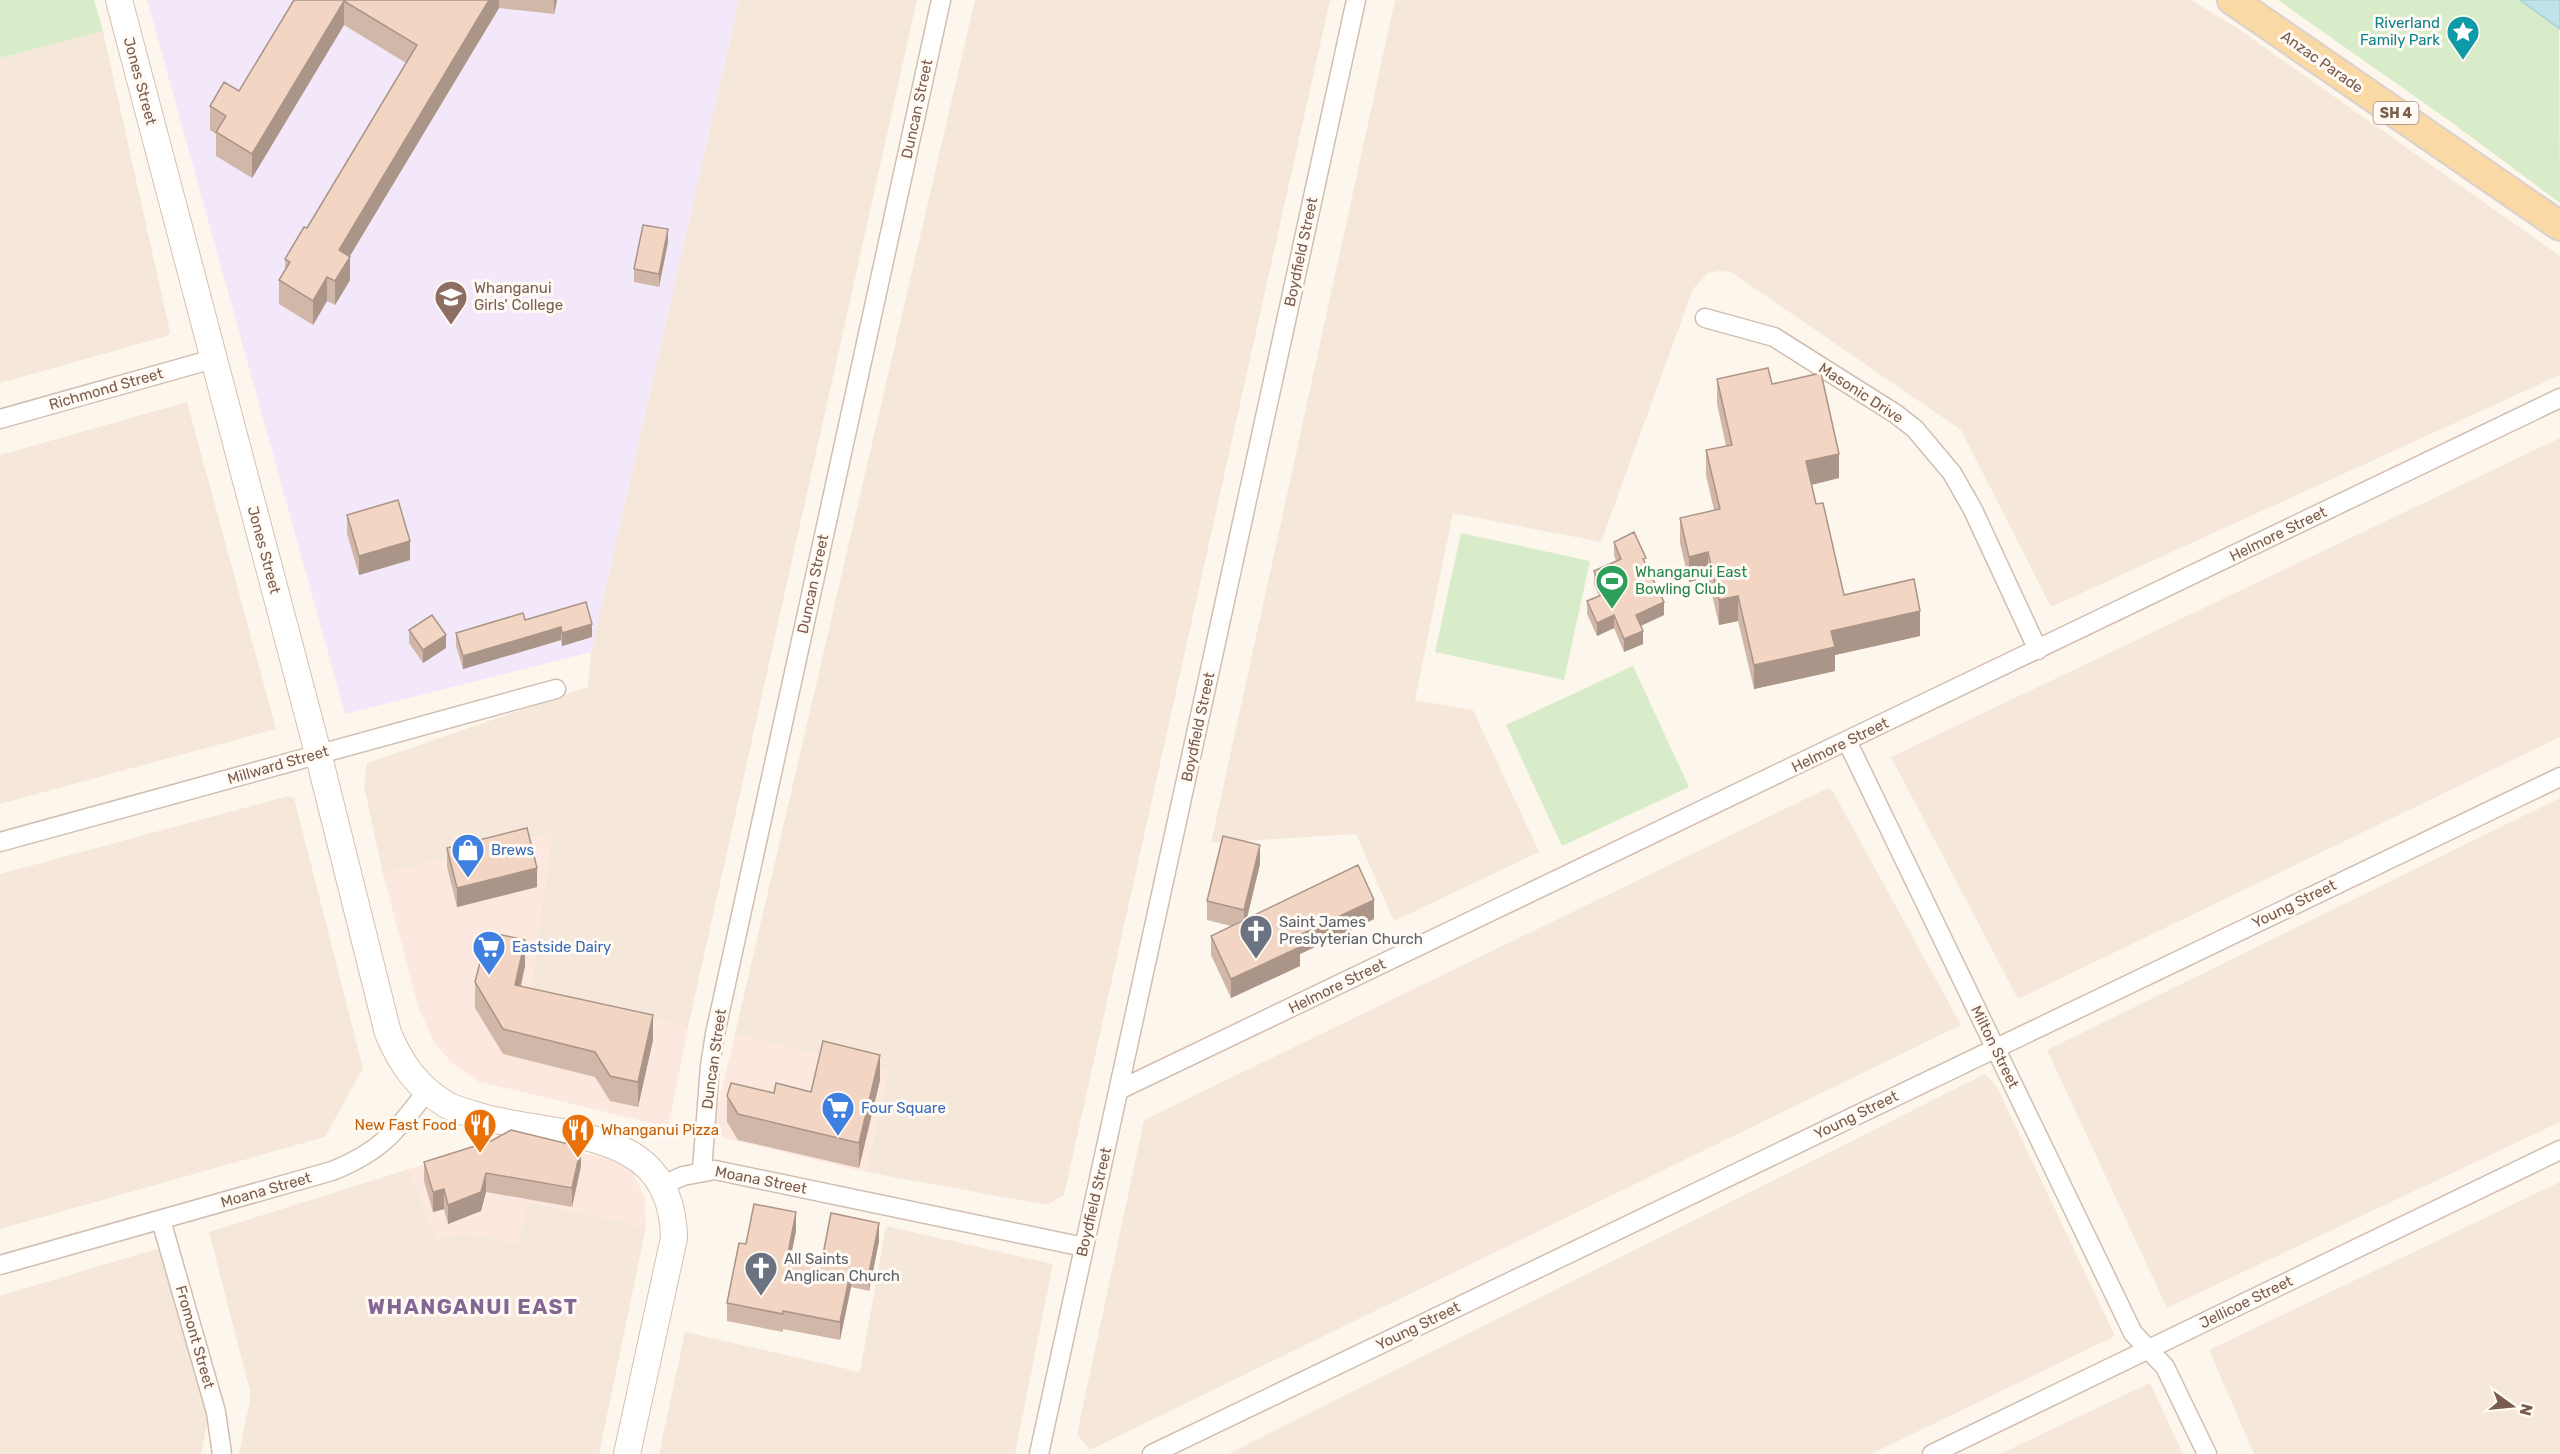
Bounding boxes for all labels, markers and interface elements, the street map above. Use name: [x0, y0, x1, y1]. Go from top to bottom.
place label: Riverland Family Park: [2360, 14, 2440, 49]
place icon: Riverland Family Park: [2445, 14, 2481, 61]
street label: Anzac Parade: [2278, 27, 2366, 97]
street label: Jones Street: [120, 35, 160, 127]
street label: Duncan Street: [898, 58, 936, 160]
road number: SH 4: [2374, 102, 2418, 124]
street label: Boydfield Street: [1281, 195, 1321, 308]
school or university icon: Whanganui Girls' College: [433, 279, 469, 326]
place label: Whanganui Girls' College: [474, 279, 563, 314]
street label: Masonic Drive: [1815, 359, 1907, 427]
street label: Richmond Street: [47, 364, 165, 414]
street label: Helmore Street: [2227, 503, 2330, 565]
street label: Jones Street: [244, 504, 284, 596]
street label: Duncan Street: [794, 533, 832, 635]
sports icon: Whanganui East Bowling Club: [1594, 563, 1630, 610]
place label: Whanganui East Bowling Club: [1635, 563, 1747, 598]
street label: Boydfield Street: [1178, 670, 1218, 783]
street label: Helmore Street: [1789, 714, 1892, 776]
street label: Millward Street: [225, 742, 331, 788]
shop icon: Brews: [450, 832, 486, 879]
place label: Brews: [491, 841, 535, 859]
street label: Young Street: [2249, 876, 2339, 932]
church icon: Saint James Presbyterian Church: [1238, 913, 1274, 960]
place label: Saint James Presbyterian Church: [1279, 913, 1423, 948]
supermarket icon: Eastside Dairy: [471, 929, 507, 976]
place label: Eastside Dairy: [512, 938, 611, 956]
street label: Helmore Street: [1286, 955, 1389, 1017]
street label: Milton Street: [1967, 1003, 2023, 1091]
street label: Duncan Street: [698, 1008, 730, 1110]
street label: Young Street: [1811, 1087, 1901, 1143]
supermarket icon: Four Square: [820, 1090, 856, 1137]
place label: Four Square: [861, 1099, 946, 1117]
restaurant icon: New Fast Food: [462, 1107, 498, 1154]
restaurant icon: Whanganui Pizza: [560, 1112, 596, 1159]
place label: New Fast Food: [354, 1116, 457, 1134]
place label: Whanganui Pizza: [601, 1121, 719, 1139]
street label: Boydfield Street: [1073, 1146, 1115, 1258]
street label: Moana Street: [714, 1162, 809, 1198]
street label: Moana Street: [219, 1168, 313, 1211]
church icon: All Saints Anglican Church: [743, 1250, 779, 1297]
place label: All Saints Anglican Church: [784, 1250, 900, 1285]
street label: Jellicoe Street: [2197, 1272, 2296, 1332]
street label: Fromont Street: [172, 1283, 218, 1391]
district label: WHANGANUI EAST: [368, 1294, 578, 1319]
street label: Young Street: [1373, 1298, 1463, 1354]
north arrow: [2482, 1376, 2542, 1436]
text: N: [2515, 1402, 2537, 1418]

